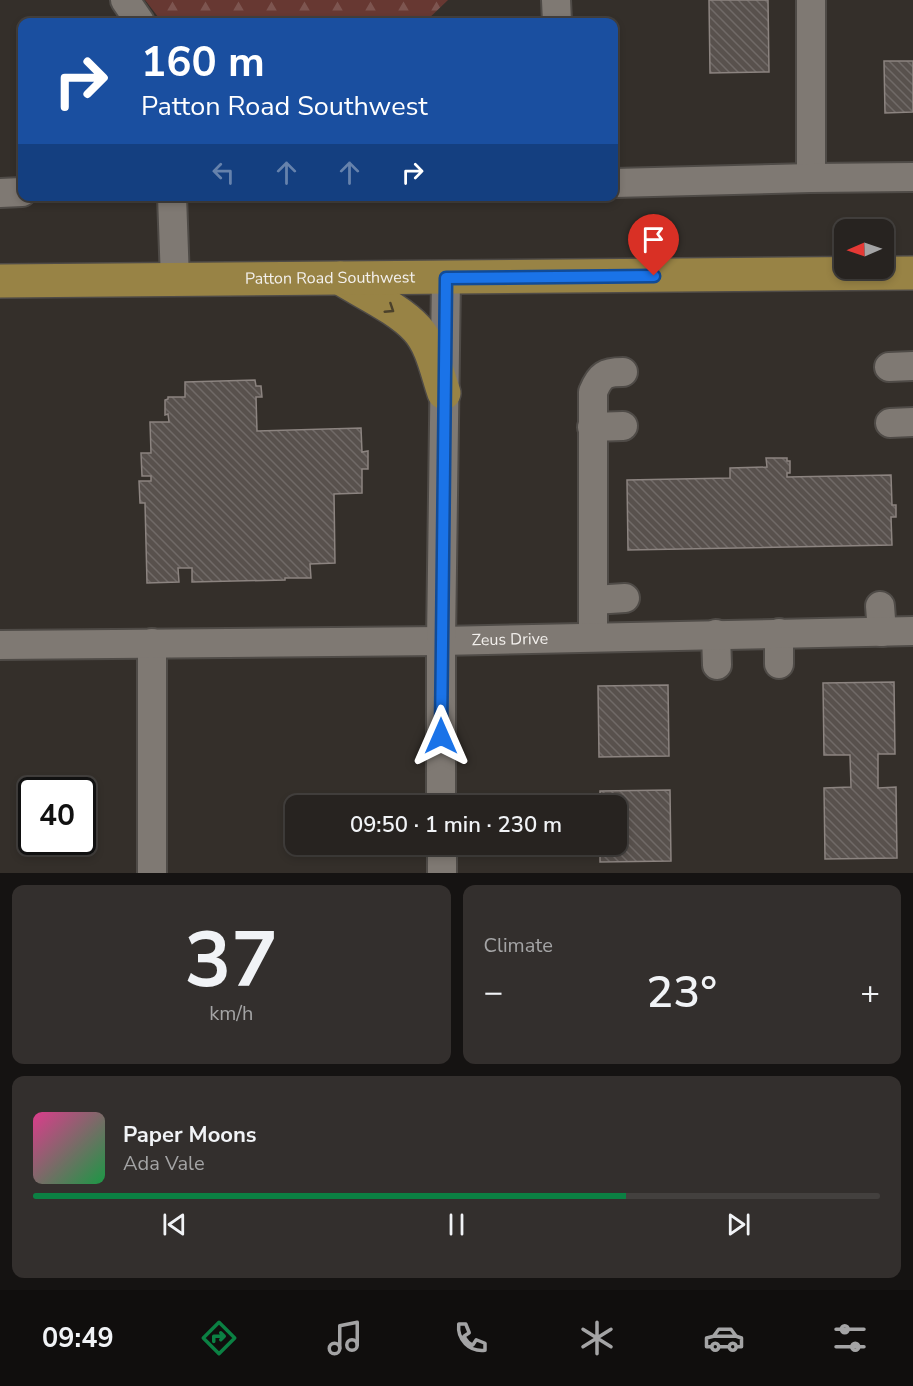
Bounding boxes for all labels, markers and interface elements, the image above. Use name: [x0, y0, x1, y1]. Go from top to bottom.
text: 160 m: [141, 34, 265, 91]
icon: right: [42, 42, 120, 120]
text: Patton Road Southwest: [141, 88, 428, 125]
icon: left: [207, 156, 240, 189]
icon: ahead: [270, 156, 303, 189]
icon: ahead: [333, 156, 366, 189]
icon: right: [396, 156, 429, 189]
pin: [628, 214, 679, 276]
north arrow: [834, 219, 894, 279]
map controls: [834, 219, 894, 279]
icon: arrive: [637, 223, 670, 256]
street label: Patton Road Southwest: [245, 266, 416, 290]
one-way arrow: [384, 301, 394, 313]
street label: Zeus Drive: [471, 628, 548, 651]
position arrow: [409, 704, 473, 768]
speed limit sign: 40: [18, 777, 96, 855]
text: 09:50 · 1 min · 230 m: [350, 810, 562, 840]
text: 37: [184, 907, 278, 1014]
text: Climate: [484, 932, 553, 959]
text: 23°: [646, 962, 717, 1023]
text: −: [484, 970, 503, 1015]
text: +: [860, 970, 880, 1015]
text: km/h: [209, 1000, 253, 1027]
text: Paper Moons: [123, 1120, 257, 1150]
text: Ada Vale: [123, 1150, 205, 1177]
icon: previous: [158, 1208, 191, 1241]
icon: pause: [440, 1208, 473, 1241]
icon: next: [722, 1208, 755, 1241]
icon: directions: [198, 1317, 240, 1359]
icon: music: [324, 1317, 366, 1359]
icon: phone: [450, 1317, 492, 1359]
icon: climate: [576, 1317, 618, 1359]
icon: car: [703, 1317, 745, 1359]
icon: filters: [829, 1317, 871, 1359]
text: 09:49: [42, 1320, 114, 1357]

